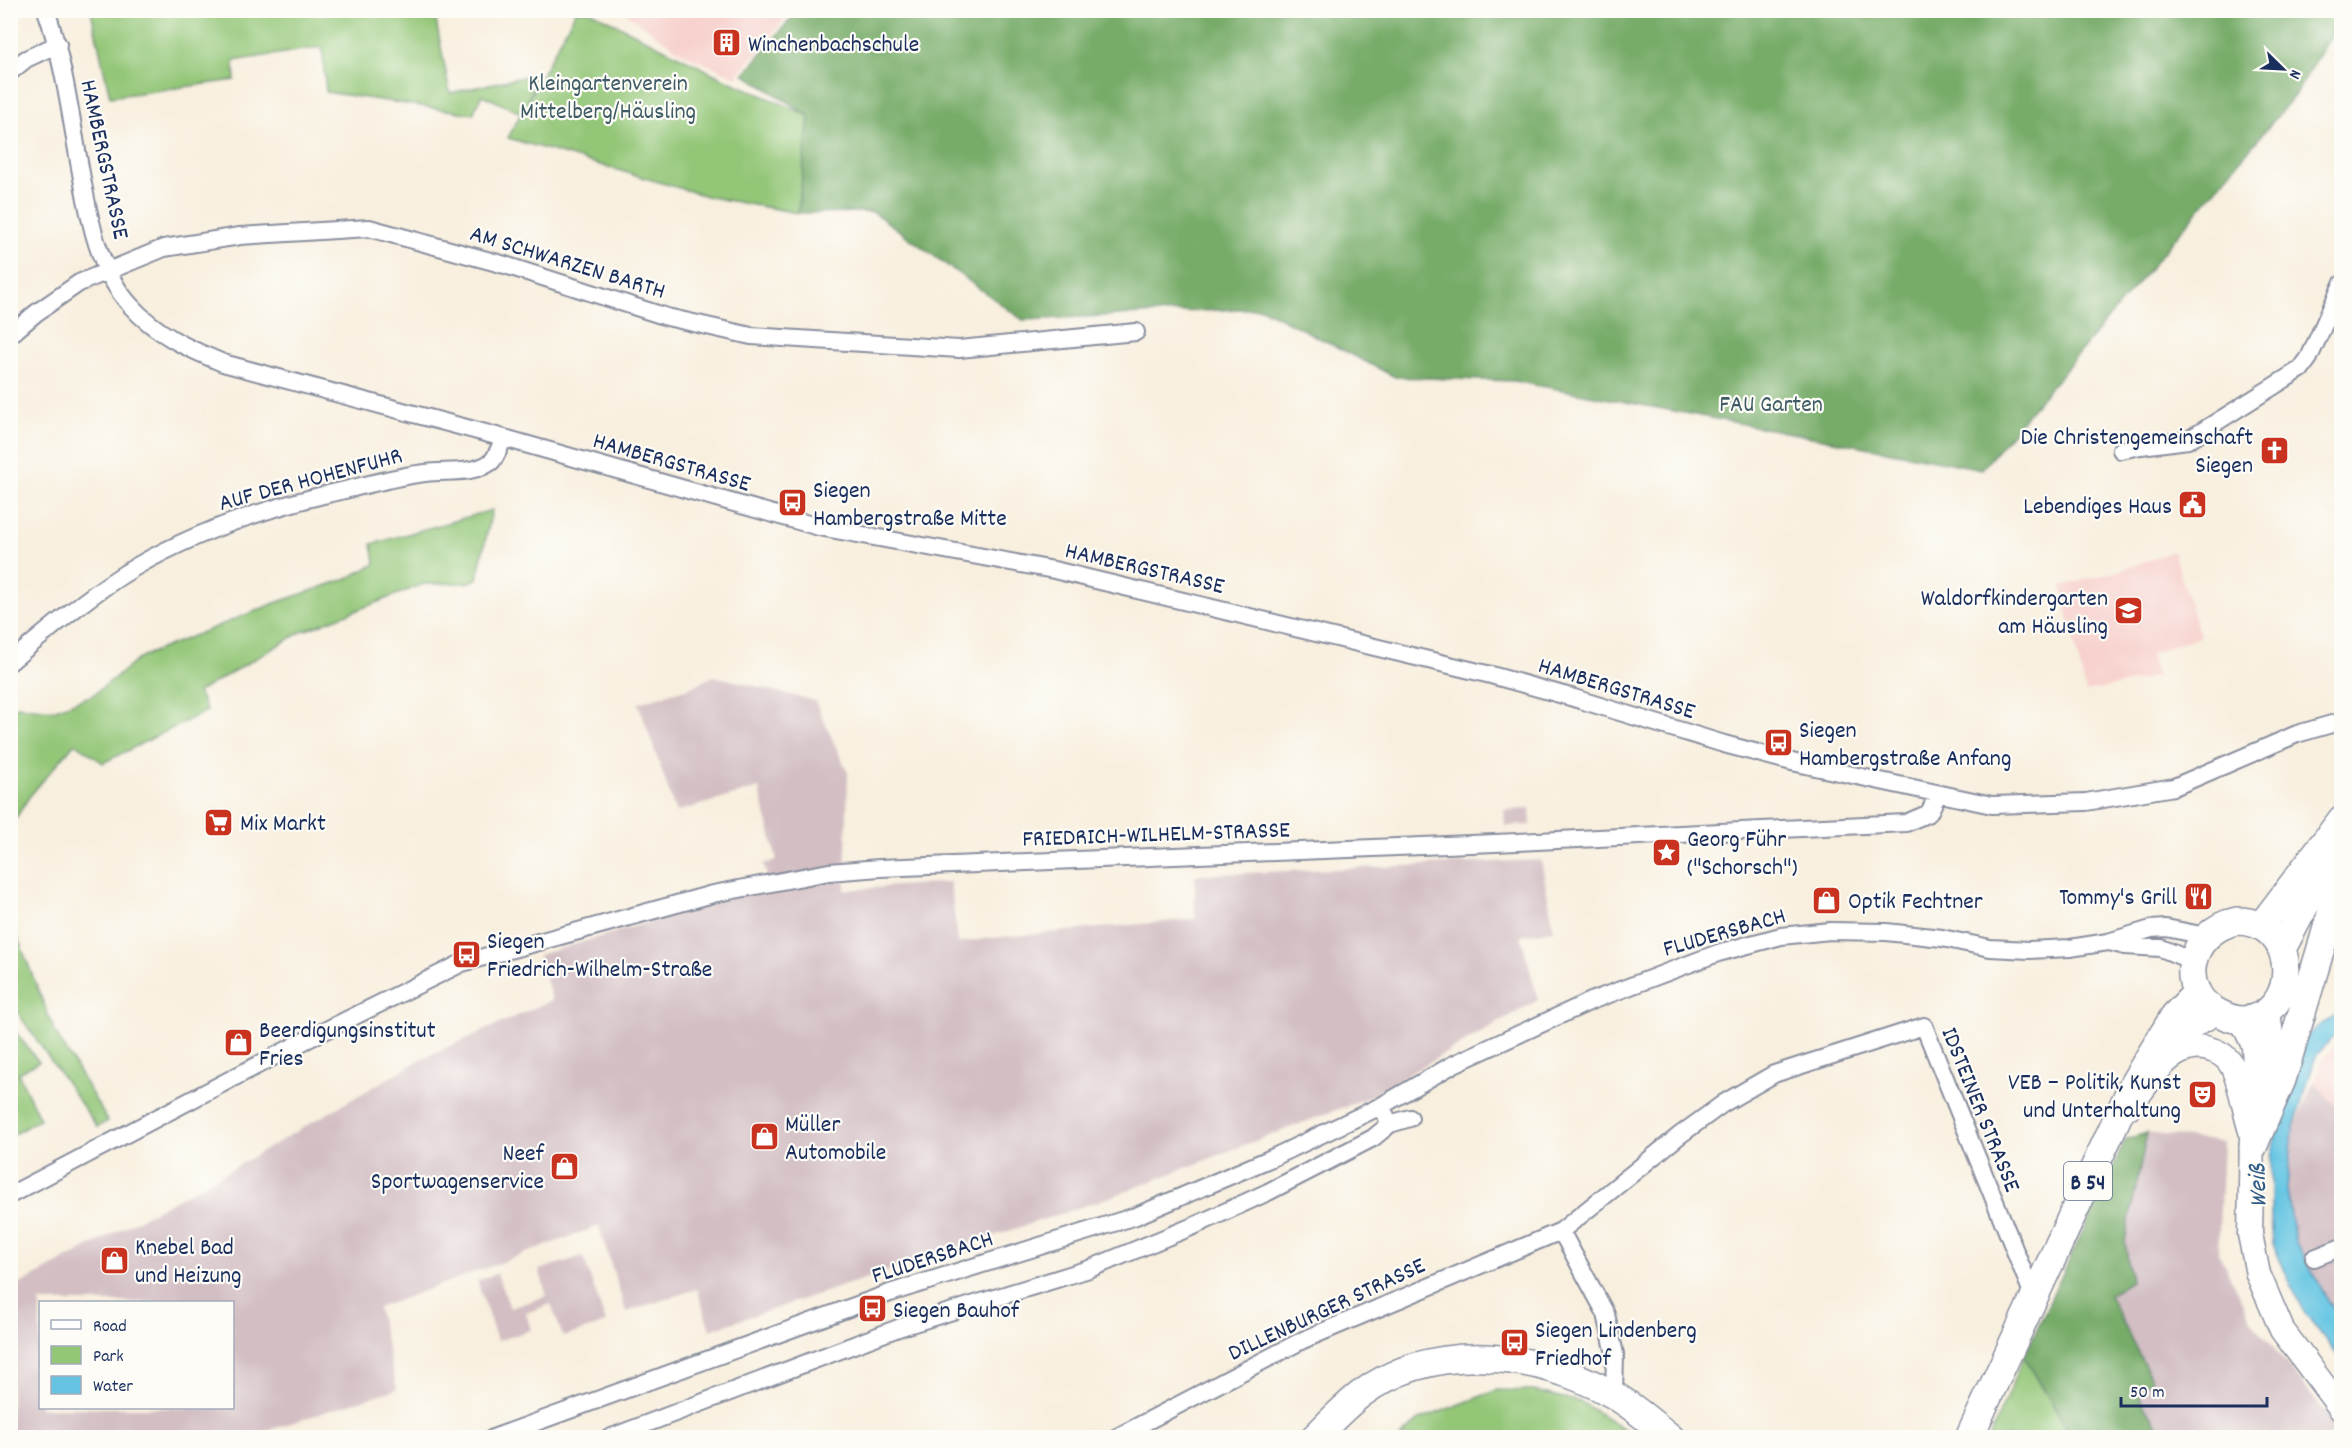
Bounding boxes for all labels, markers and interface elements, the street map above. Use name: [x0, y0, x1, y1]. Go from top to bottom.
building icon: Winchenbachschule: [711, 27, 743, 59]
place label: Winchenbachschule: [748, 29, 919, 63]
north arrow: [2253, 39, 2313, 99]
text: N: [2282, 66, 2307, 82]
park label: Kleingartenverein Mittelberg/Häusling: [520, 68, 696, 130]
street label: HAMBERGSTRASSE: [70, 77, 137, 243]
street label: AM SCHWARZEN BARTH: [465, 218, 669, 310]
park label: FAU Garten: [1719, 389, 1823, 423]
place label: Die Christengemeinschaft Siegen: [2021, 422, 2253, 484]
street label: HAMBERGSTRASSE: [588, 425, 754, 503]
church icon: Die Christengemeinschaft Siegen: [2258, 434, 2290, 466]
street label: AUF DER HOHENFUHR: [215, 440, 406, 522]
place label: Siegen Hambergstraße Mitte: [813, 475, 1007, 537]
bus stop icon: Siegen Hambergstraße Mitte: [776, 487, 808, 519]
public building icon: Lebendiges Haus: [2177, 489, 2209, 521]
place label: Lebendiges Haus: [2023, 491, 2172, 525]
street label: HAMBERGSTRASSE: [1061, 535, 1227, 605]
place label: Waldorfkindergarten am Häusling: [1921, 583, 2108, 645]
school or university icon: Waldorfkindergarten am Häusling: [2113, 595, 2145, 627]
street label: HAMBERGSTRASSE: [1533, 650, 1699, 730]
place label: Siegen Hambergstraße Anfang: [1799, 715, 2011, 777]
bus stop icon: Siegen Hambergstraße Anfang: [1762, 727, 1794, 759]
supermarket icon: Mix Markt: [203, 806, 235, 838]
place label: Mix Markt: [240, 808, 326, 842]
street label: FRIEDRICH-WILHELM-STRASSE: [1022, 814, 1291, 858]
place label: Georg Führ ("Schorsch"): [1687, 824, 1798, 886]
place icon: Georg Führ ("Schorsch"): [1650, 836, 1682, 868]
restaurant icon: Tommy's Grill: [2182, 880, 2214, 912]
place label: Tommy's Grill: [2059, 882, 2177, 916]
shop icon: Optik Fechtner: [1811, 884, 1843, 916]
place label: Optik Fechtner: [1848, 886, 1983, 920]
street label: FLUDERSBACH: [1659, 900, 1790, 968]
place label: Siegen Friedrich-Wilhelm-Straße: [487, 926, 712, 988]
bus stop icon: Siegen Friedrich-Wilhelm-Straße: [450, 938, 482, 970]
place label: Beerdigungsinstitut Fries: [259, 1015, 436, 1077]
street label: IDSTEINER STRASSE: [1931, 1022, 2028, 1198]
shop icon: Beerdigungsinstitut Fries: [222, 1027, 254, 1059]
place label: VEB – Politik, Kunst und Unterhaltung: [2008, 1067, 2181, 1129]
theatre icon: VEB – Politik, Kunst und Unterhaltung: [2186, 1079, 2218, 1111]
place label: Müller Automobile: [785, 1109, 886, 1171]
shop icon: Müller Automobile: [748, 1121, 780, 1153]
place label: Neef Sportwagenservice: [371, 1138, 545, 1200]
shop icon: Neef Sportwagenservice: [549, 1150, 581, 1182]
road number: B 54: [2064, 1162, 2112, 1200]
water label: Weiß: [2240, 1162, 2279, 1208]
street label: FLUDERSBACH: [868, 1223, 998, 1295]
place label: Knebel Bad und Heizung: [135, 1232, 242, 1294]
shop icon: Knebel Bad und Heizung: [98, 1244, 130, 1276]
street label: DILLENBURGER STRASSE: [1223, 1250, 1432, 1371]
bus stop icon: Siegen Bauhof: [856, 1293, 888, 1325]
place label: Siegen Bauhof: [893, 1295, 1020, 1329]
legend: [39, 1301, 234, 1409]
text: Road: [93, 1315, 127, 1340]
place label: Siegen Lindenberg Friedhof: [1535, 1315, 1697, 1377]
bus stop icon: Siegen Lindenberg Friedhof: [1498, 1327, 1530, 1359]
text: Park: [93, 1345, 124, 1370]
scale bar: [2121, 1370, 2266, 1408]
text: Water: [93, 1375, 133, 1400]
text: 50 m: [2130, 1381, 2165, 1406]

